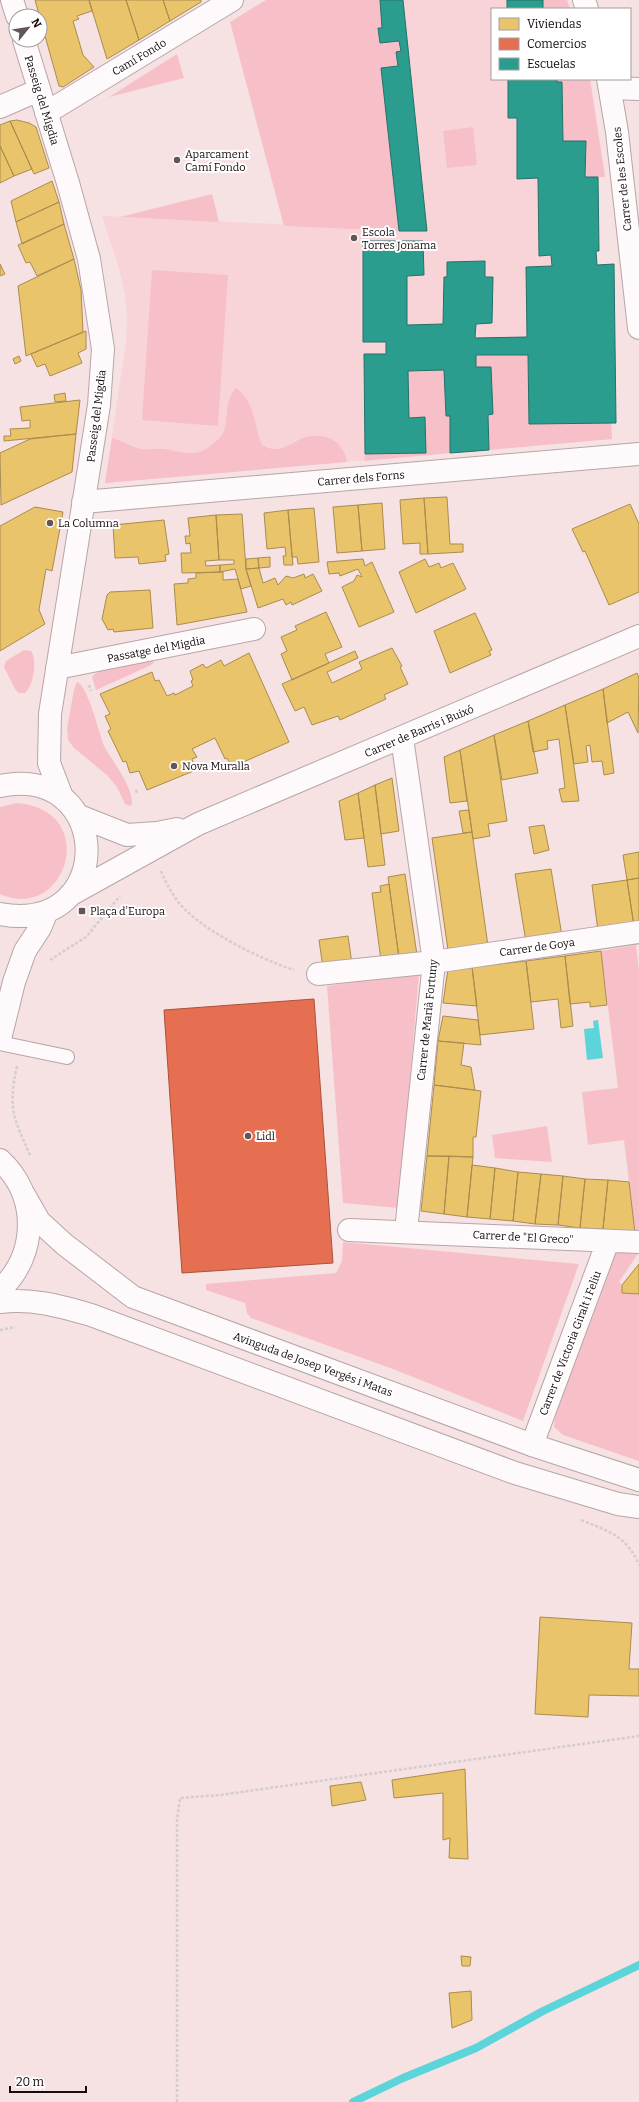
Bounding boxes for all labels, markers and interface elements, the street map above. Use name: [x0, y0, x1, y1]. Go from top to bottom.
north arrow: [8, 8, 48, 48]
legend: [491, 8, 631, 80]
text: N: [28, 16, 44, 31]
text: Viviendas: [527, 17, 582, 31]
street label: Camí Fondo: [110, 36, 169, 79]
text: Comercios: [527, 37, 587, 51]
street label: Passeig del Migdia: [22, 54, 61, 147]
text: Escuelas: [527, 57, 576, 71]
street label: Carrer de les Escoles: [611, 126, 634, 232]
place label: Aparcament Camí Fondo: [185, 148, 249, 174]
marker: Aparcament Camí Fondo: [172, 155, 182, 165]
place label: Escola Torres Jonama: [362, 226, 436, 252]
marker: Escola Torres Jonama: [349, 233, 359, 243]
street label: Passeig del Migdia: [84, 369, 109, 463]
street label: Carrer dels Forns: [317, 468, 405, 489]
place label: La Columna: [58, 517, 119, 530]
marker: La Columna: [45, 518, 55, 528]
street label: Passatge del Migdia: [106, 634, 206, 665]
street label: Carrer de Barris i Buixó: [363, 703, 476, 760]
place label: Nova Muralla: [182, 760, 250, 773]
marker: Nova Muralla: [169, 761, 179, 771]
place label: Plaça d'Europa: [90, 905, 165, 918]
marker: Plaça d'Europa: [77, 906, 87, 916]
street label: Carrer de Goya: [499, 936, 576, 959]
street label: Carrer de Marià Fortuny: [415, 959, 440, 1081]
place label: Lidl: [256, 1130, 275, 1143]
marker: Lidl: [243, 1131, 253, 1141]
street label: Carrer de "El Greco": [472, 1228, 574, 1247]
street label: Carrer de Victoria Giralt i Feliu: [537, 1269, 604, 1417]
street label: Avinguda de Josep Vergés i Matas: [231, 1330, 394, 1399]
scale bar: [10, 2068, 86, 2094]
text: 20 m: [16, 2075, 45, 2089]

